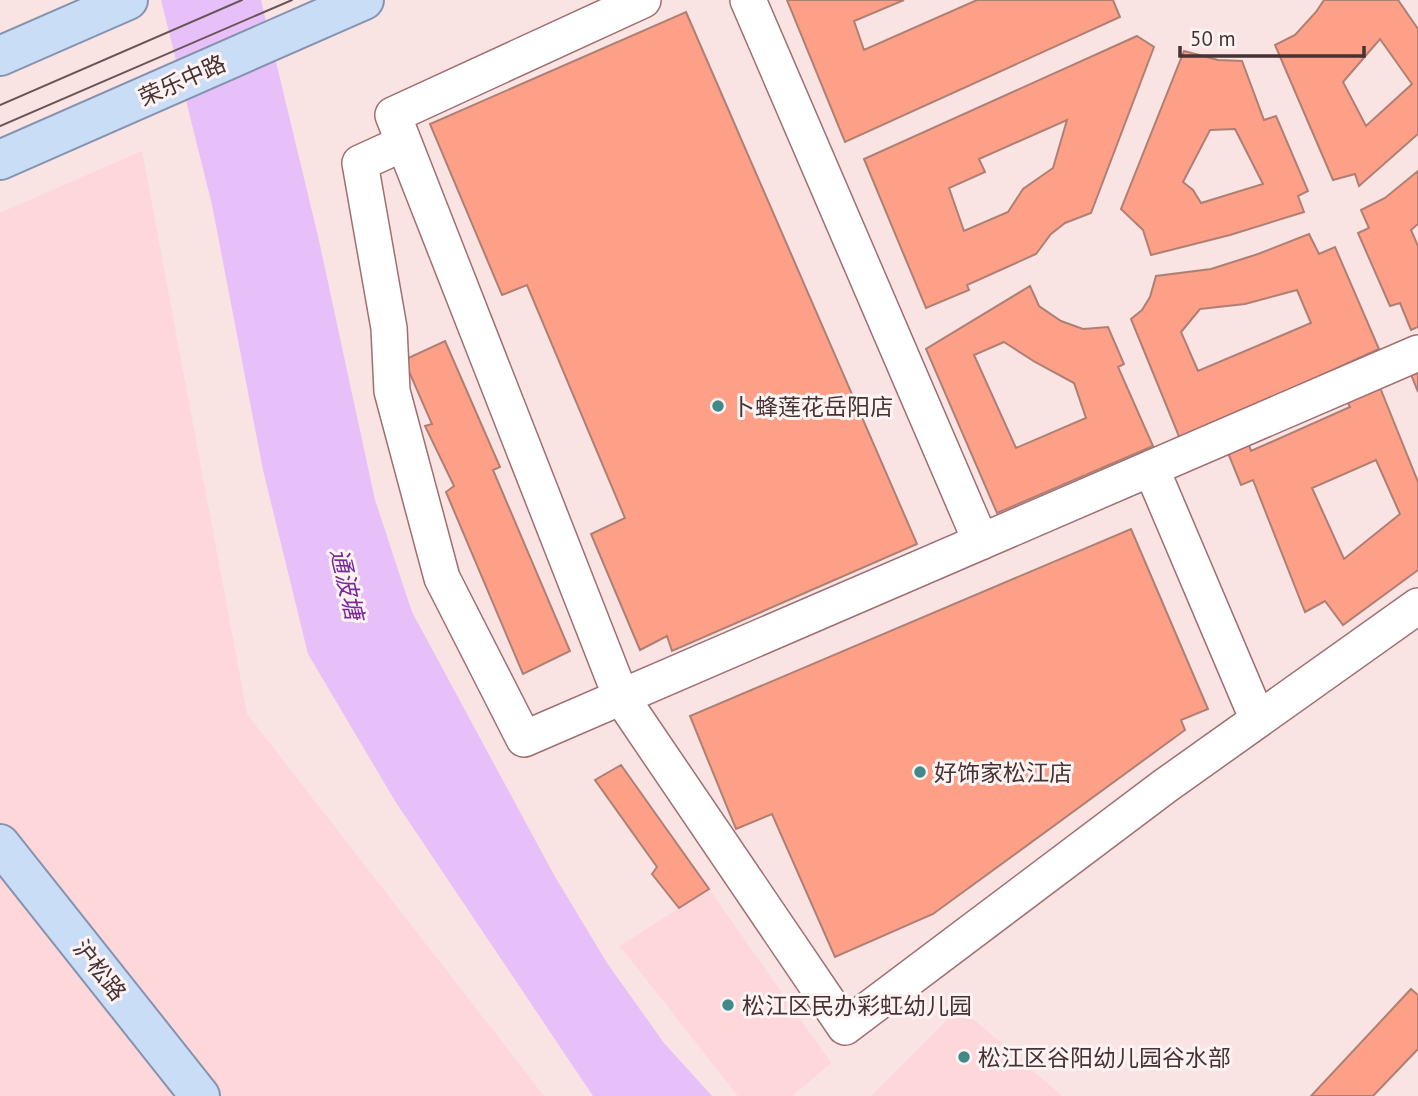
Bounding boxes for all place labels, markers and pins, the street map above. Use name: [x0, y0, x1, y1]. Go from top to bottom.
place label: 卜蜂莲花岳阳店: [732, 392, 893, 421]
marker: 卜蜂莲花岳阳店: [710, 398, 726, 414]
place label: 好饰家松江店: [934, 758, 1072, 787]
marker: 好饰家松江店: [912, 764, 928, 780]
place label: 松江区民办彩虹幼儿园: [742, 991, 972, 1020]
marker: 松江区民办彩虹幼儿园: [720, 997, 736, 1013]
place label: 松江区谷阳幼儿园谷水部: [978, 1043, 1231, 1072]
marker: 松江区谷阳幼儿园谷水部: [956, 1049, 972, 1065]

